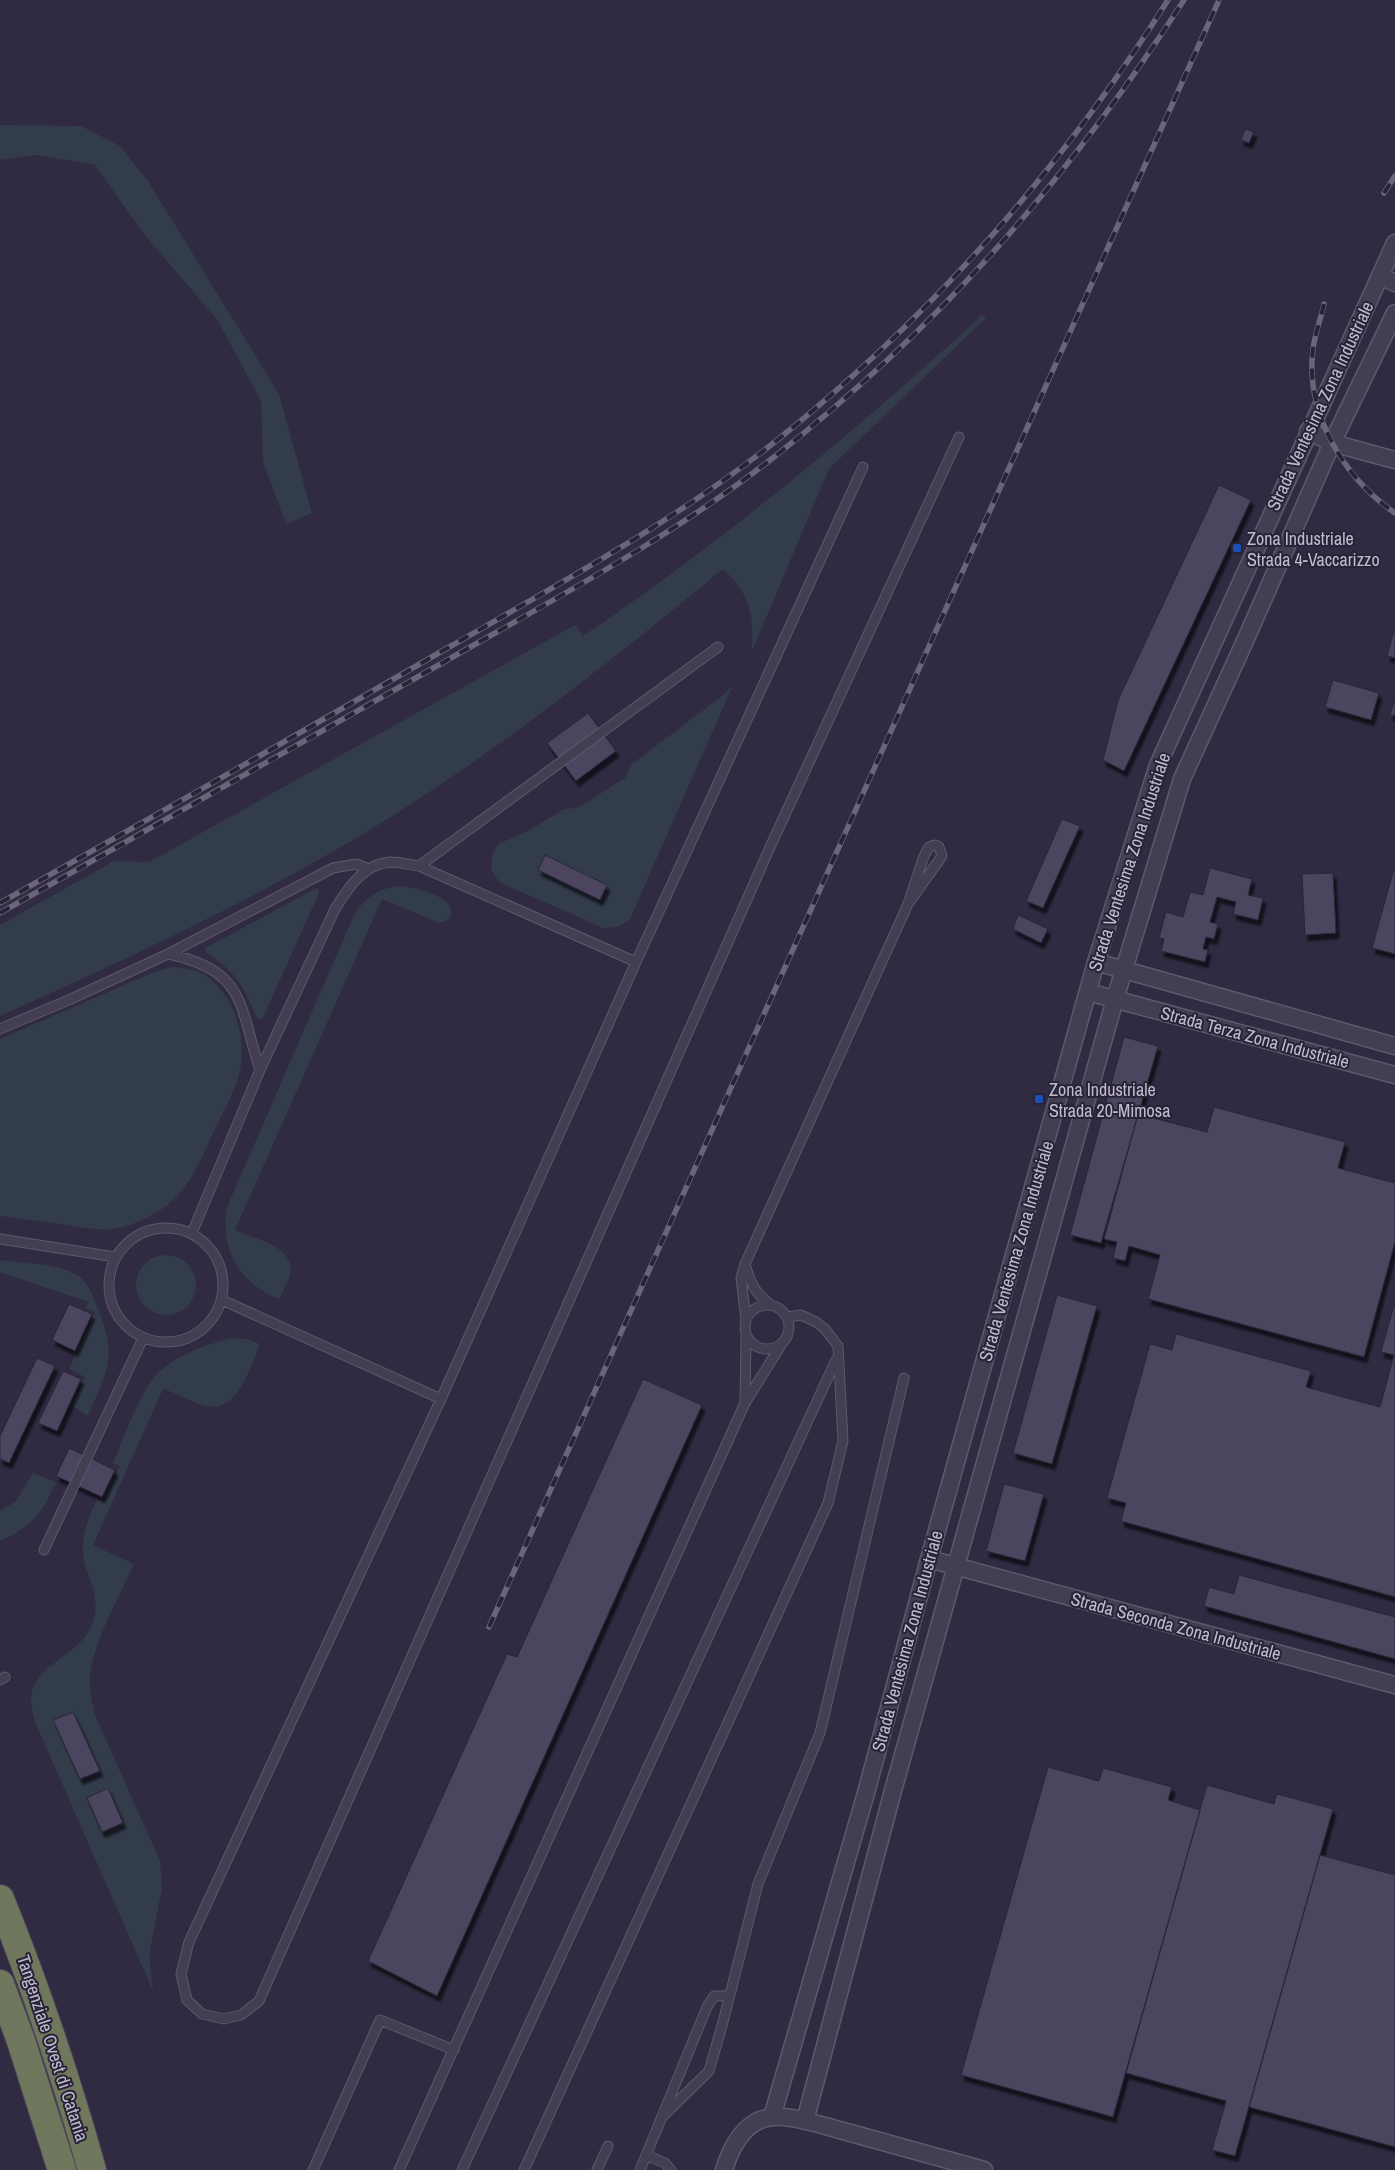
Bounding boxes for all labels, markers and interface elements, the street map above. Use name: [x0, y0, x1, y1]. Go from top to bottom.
street label: Strada Ventesima Zona Industriale: [1260, 297, 1380, 515]
place label: Zona Industriale Strada 4-Vaccarizzo: [1247, 526, 1380, 572]
marker: Zona Industriale Strada 4-Vaccarizzo: [1231, 542, 1243, 554]
street label: Strada Ventesima Zona Industriale: [1082, 750, 1176, 974]
street label: Strada Terza Zona Industriale: [1158, 1000, 1352, 1074]
place label: Zona Industriale Strada 20-Mimosa: [1049, 1077, 1170, 1123]
marker: Zona Industriale Strada 20-Mimosa: [1033, 1093, 1045, 1105]
street label: Strada Ventesima Zona Industriale: [973, 1138, 1059, 1364]
street label: Strada Ventesima Zona Industriale: [865, 1528, 949, 1754]
street label: Strada Seconda Zona Industriale: [1068, 1586, 1284, 1666]
street label: Tangenziale Ovest di Catania: [11, 1952, 95, 2144]

